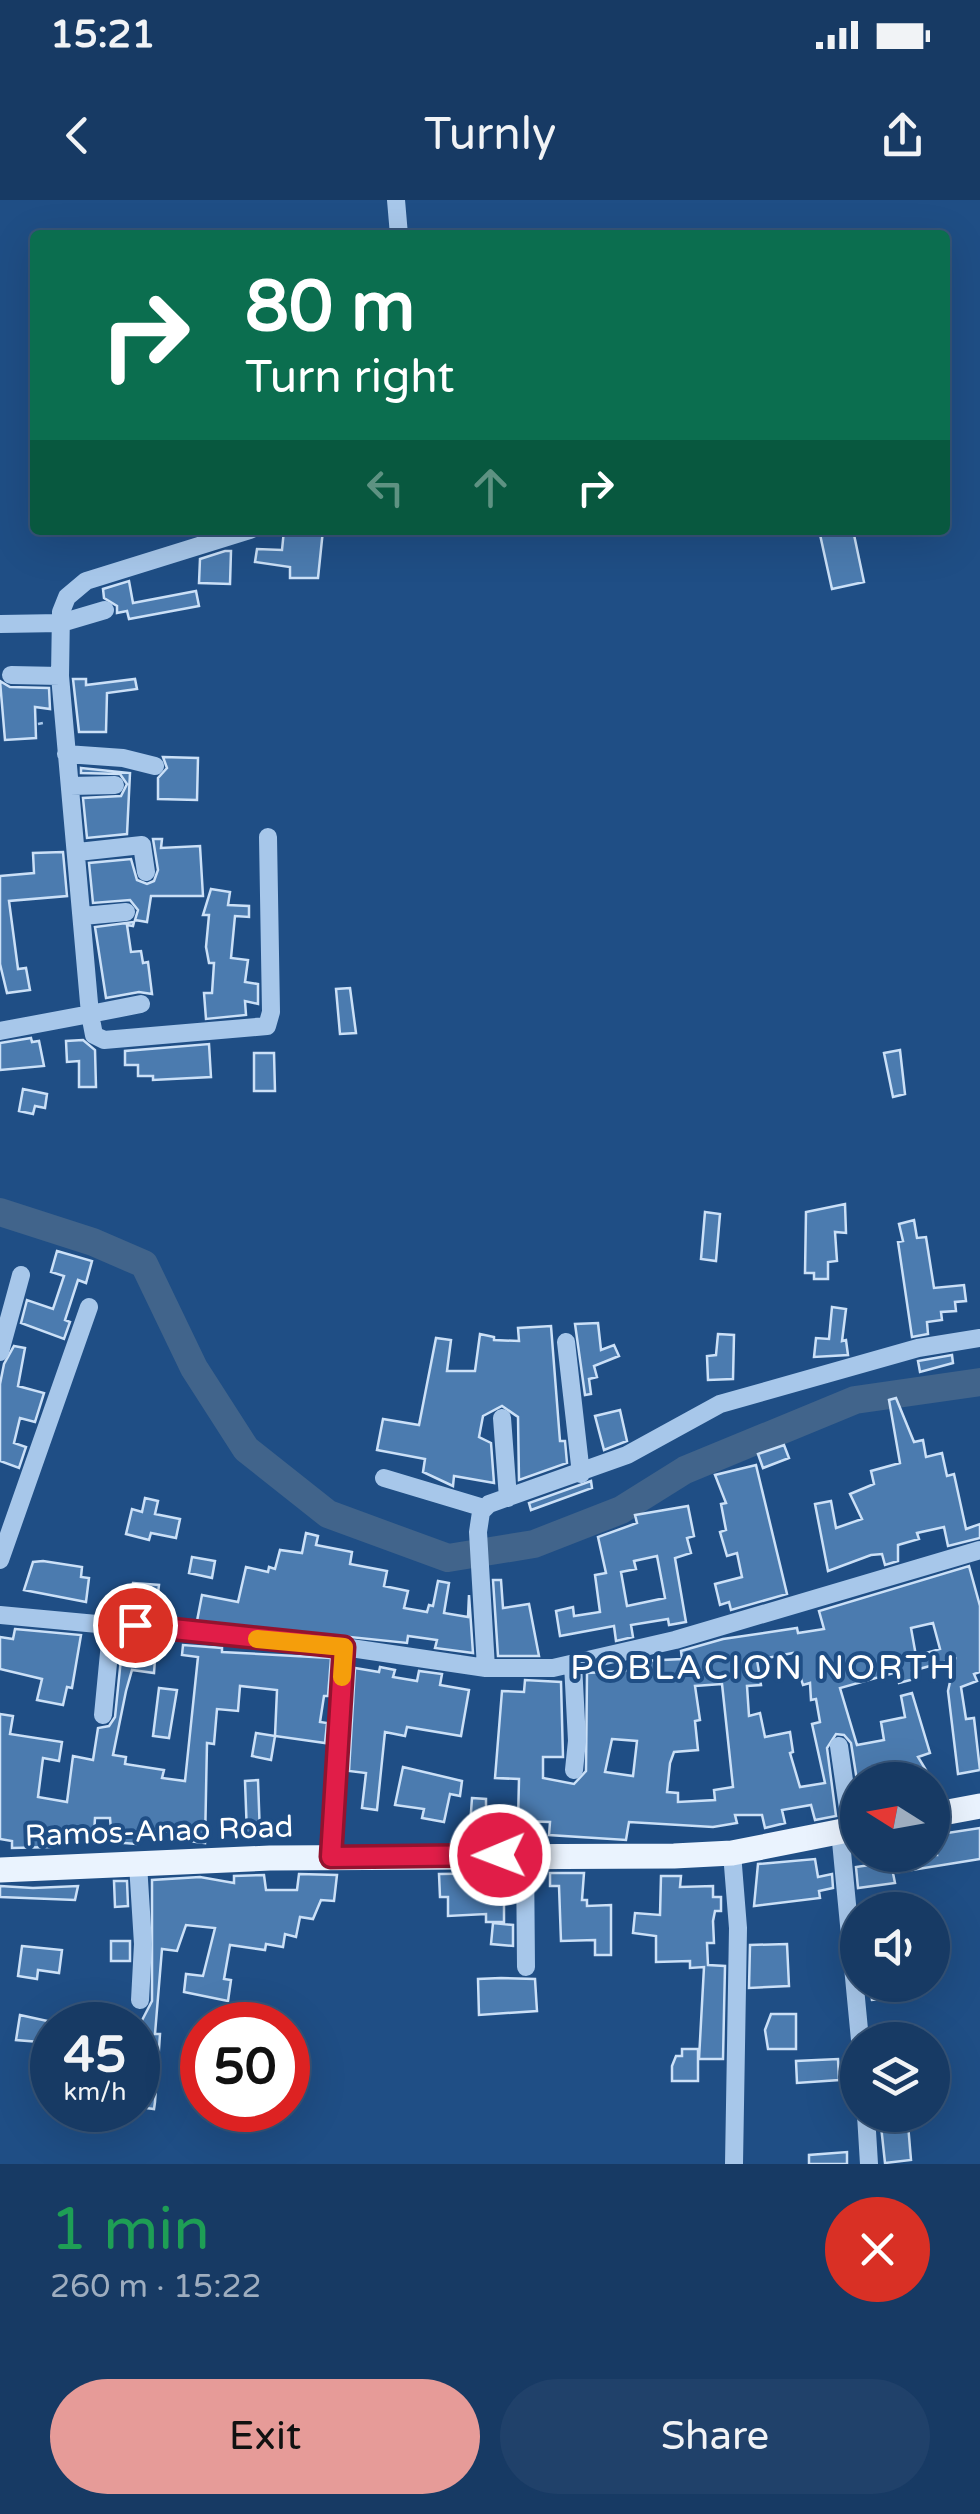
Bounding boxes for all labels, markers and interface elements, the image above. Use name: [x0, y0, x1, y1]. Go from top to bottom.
text: 15:21: [50, 12, 155, 58]
icon: back: [50, 108, 105, 163]
text: Turnly: [424, 108, 556, 162]
icon: share: [875, 108, 930, 163]
text: 80 m: [245, 266, 415, 350]
icon: right: [80, 270, 210, 400]
text: Turn right: [245, 351, 454, 405]
icon: left: [358, 460, 413, 515]
icon: ahead: [463, 460, 518, 515]
icon: right: [568, 460, 623, 515]
pin: [93, 1583, 178, 1668]
icon: arrive: [108, 1598, 163, 1653]
district label: POBLACION NORTH: [570, 1647, 958, 1689]
north arrow: [840, 1762, 950, 1872]
map controls: [840, 1762, 950, 2132]
position arrow: [448, 1803, 552, 1907]
street label: Ramos-Anao Road: [24, 1808, 294, 1855]
button: sound: [840, 1892, 950, 2002]
speed limit sign: 50: [180, 2002, 310, 2132]
button: layers: [840, 2022, 950, 2132]
text: 45: [64, 2025, 126, 2085]
text: km/h: [64, 2077, 126, 2107]
text: 1 min: [50, 2194, 210, 2266]
button: close: [825, 2197, 930, 2302]
text: 260 m · 15:22: [50, 2268, 262, 2306]
button: Exit: [50, 2379, 480, 2494]
button: Share: [500, 2379, 930, 2494]

